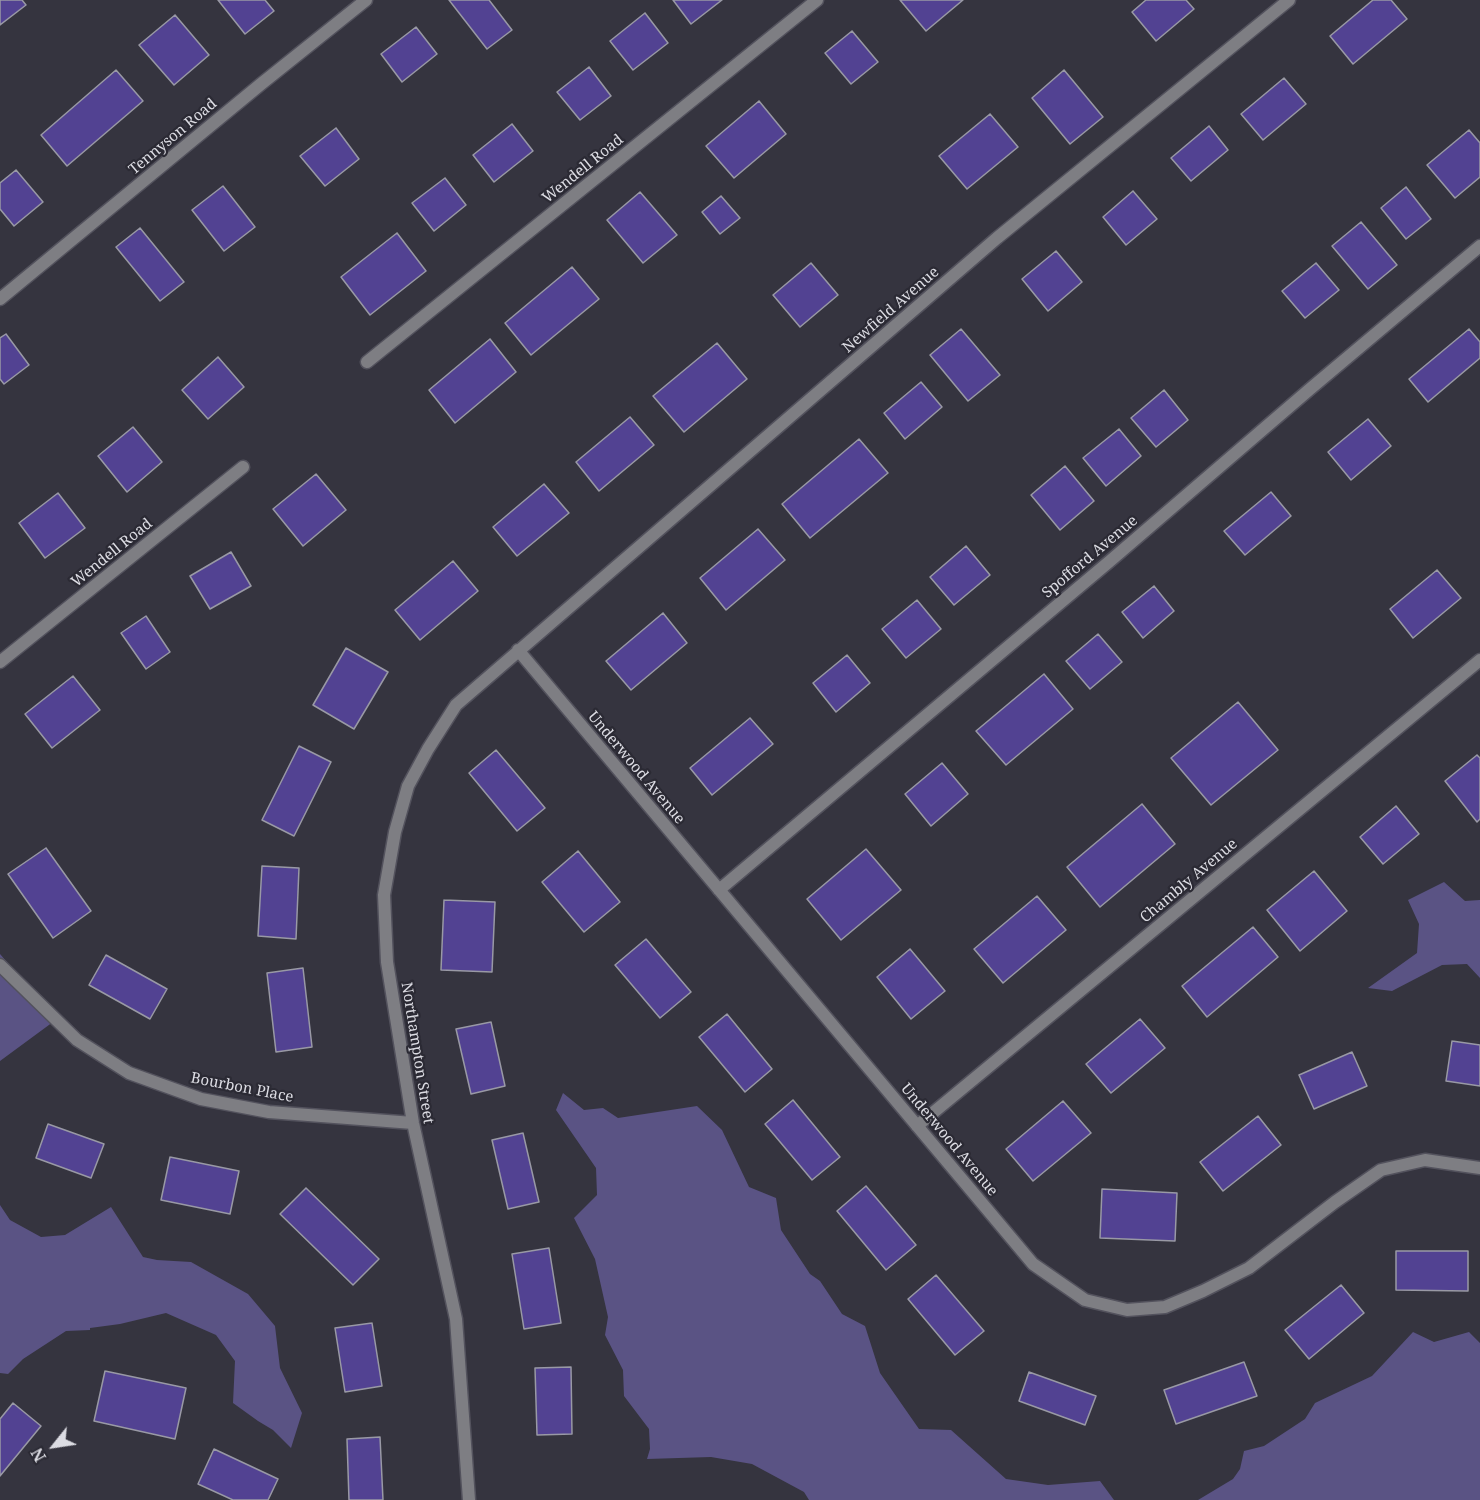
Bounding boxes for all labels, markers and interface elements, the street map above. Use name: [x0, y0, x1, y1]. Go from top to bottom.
street label: Tennyson Road: [125, 95, 221, 179]
street label: Wendell Road: [539, 131, 627, 207]
street label: Newfield Avenue: [839, 263, 943, 357]
street label: Spofford Avenue: [1039, 512, 1141, 602]
street label: Wendell Road: [68, 515, 156, 591]
street label: Underwood Avenue: [584, 708, 688, 828]
street label: Chambly Avenue: [1137, 835, 1241, 927]
street label: Northampton Street: [397, 981, 437, 1125]
street label: Bourbon Place: [189, 1069, 295, 1107]
street label: Underwood Avenue: [897, 1080, 1001, 1200]
north arrow: [24, 1416, 84, 1476]
text: N: [26, 1444, 51, 1466]

